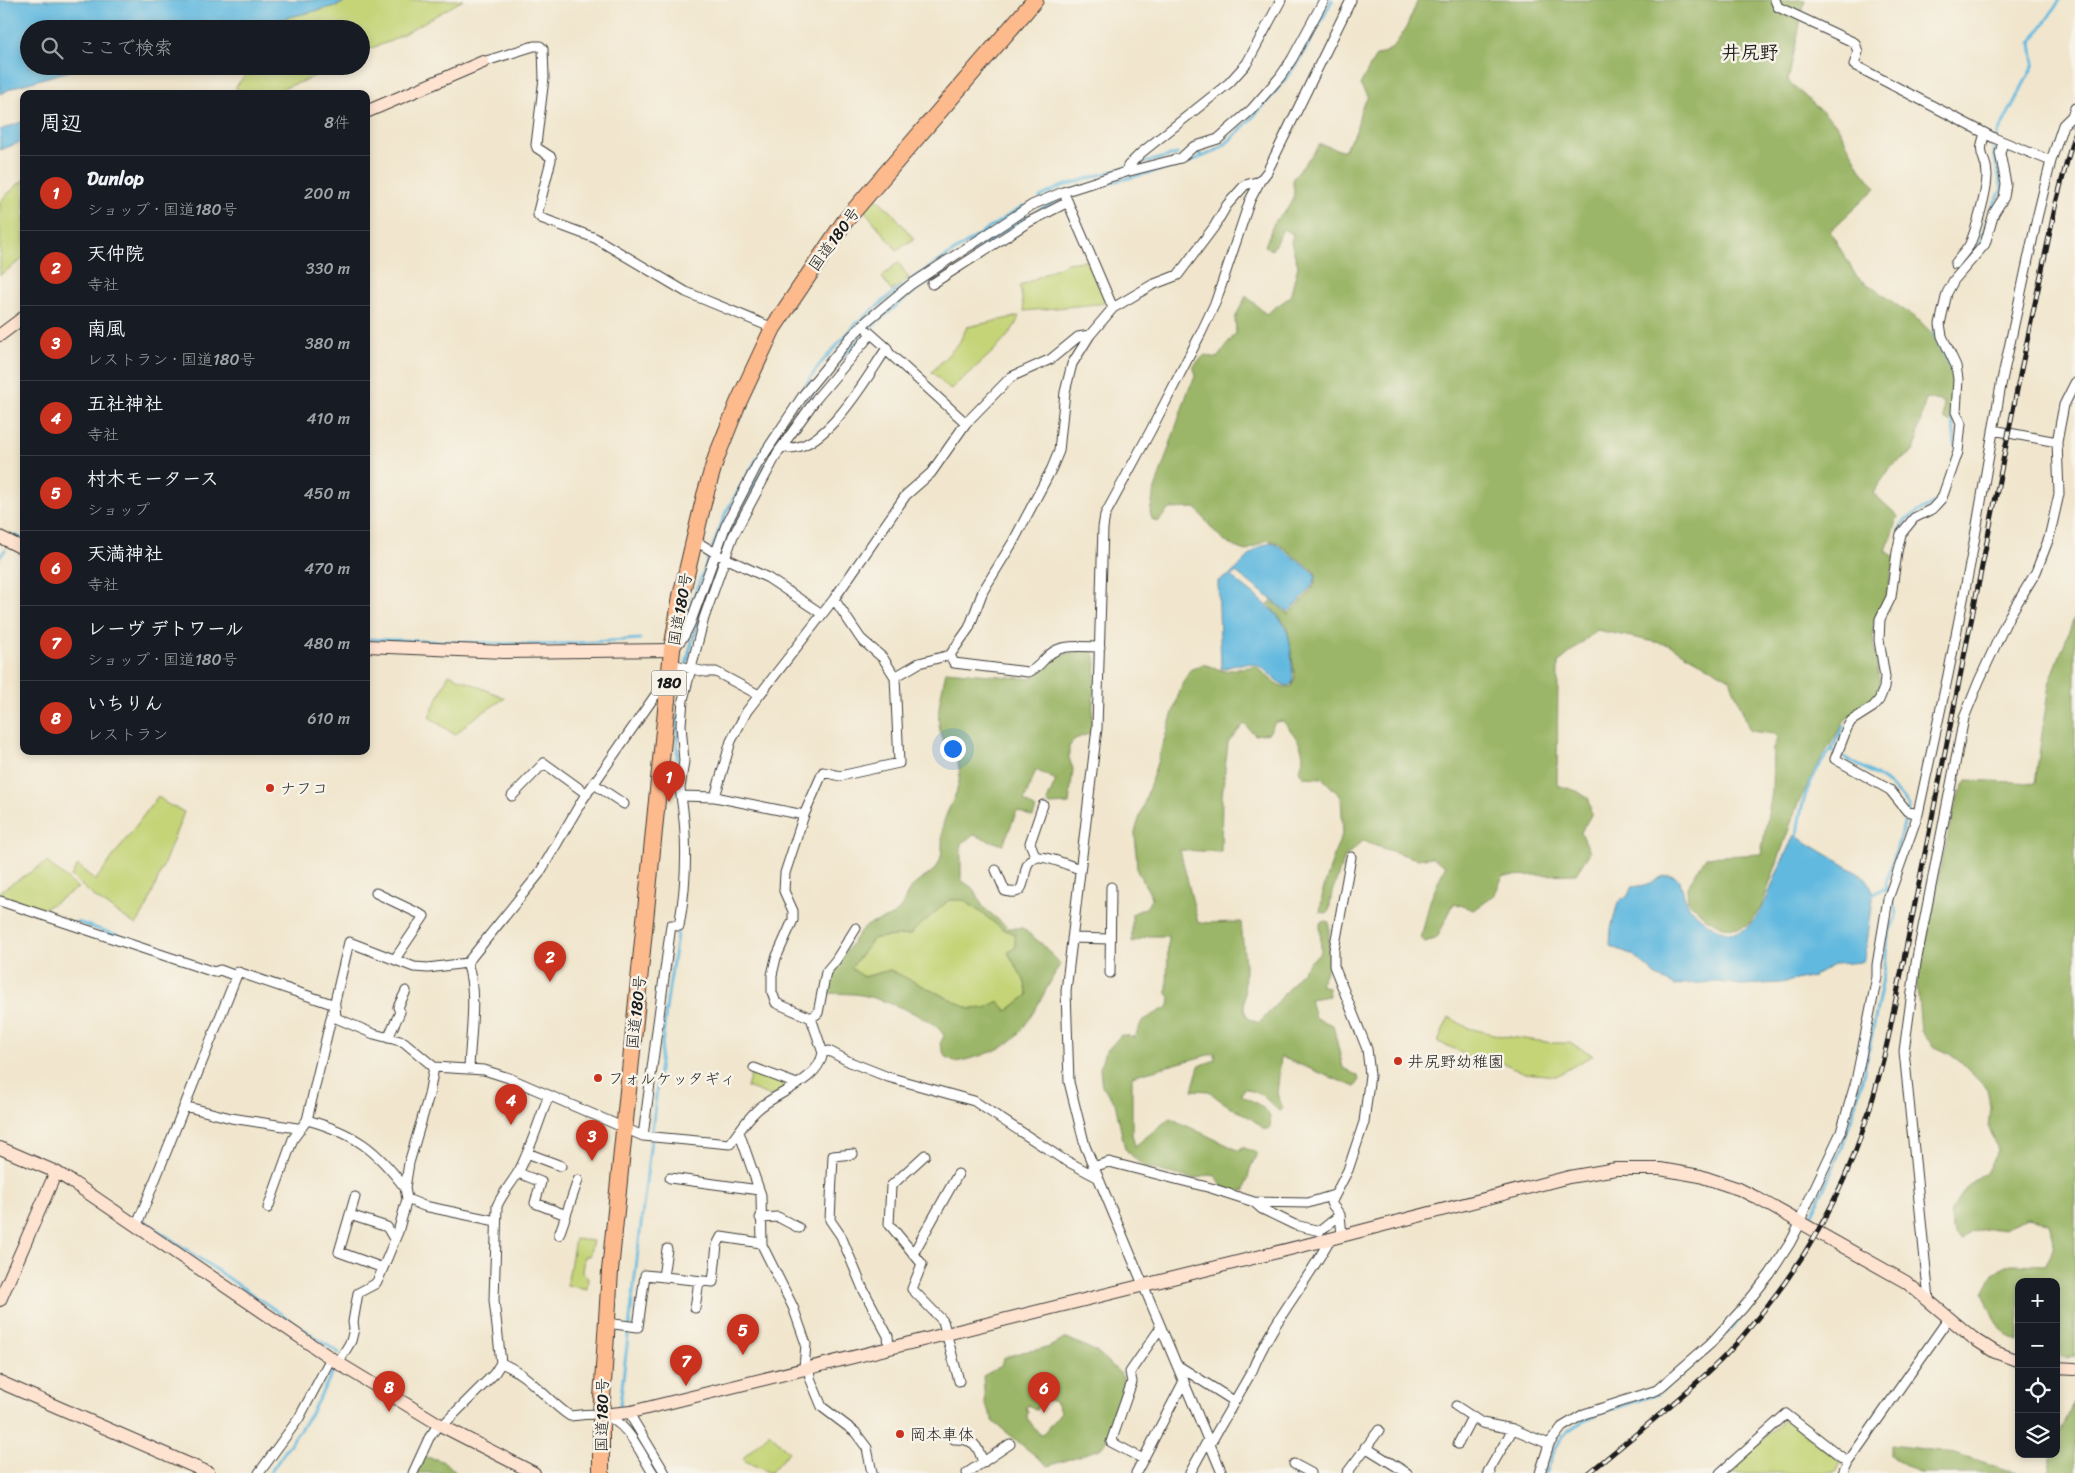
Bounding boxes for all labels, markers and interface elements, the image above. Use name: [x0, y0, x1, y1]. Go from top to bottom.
search box: [20, 20, 370, 75]
text: ここで検索: [78, 31, 173, 64]
icon: search: [38, 34, 66, 62]
district label: 井尻野: [1721, 36, 1779, 69]
text: 周辺: [40, 104, 82, 142]
text: 8件: [324, 108, 350, 137]
text: Dunlop: [87, 162, 144, 195]
text: 1: [53, 179, 59, 208]
text: 200 m: [304, 179, 350, 208]
text: ショップ · 国道180号: [87, 195, 238, 224]
street label: 国道180号: [800, 200, 868, 278]
text: 天仲院: [87, 237, 144, 270]
text: 2: [51, 254, 61, 283]
text: 330 m: [306, 254, 350, 283]
text: 寺社: [87, 270, 119, 299]
text: 南風: [87, 312, 125, 345]
text: 3: [52, 329, 60, 358]
text: 380 m: [305, 329, 350, 358]
text: レストラン · 国道180号: [87, 345, 256, 374]
text: 五社神社: [87, 387, 163, 420]
text: 4: [51, 404, 61, 433]
text: 410 m: [307, 404, 350, 433]
text: 寺社: [87, 420, 119, 449]
text: 村木モータース: [87, 462, 219, 495]
text: 5: [51, 479, 61, 508]
text: 450 m: [304, 479, 350, 508]
text: ショップ: [87, 495, 150, 524]
text: 天満神社: [87, 537, 163, 570]
text: 6: [51, 554, 61, 583]
text: 470 m: [304, 554, 350, 583]
text: 寺社: [87, 570, 119, 599]
street label: 国道180号: [659, 570, 701, 648]
text: レーヴ デトワール: [87, 612, 244, 645]
text: 7: [51, 629, 61, 658]
text: 480 m: [304, 629, 350, 658]
text: ショップ · 国道180号: [87, 645, 238, 674]
road number: 180: [652, 670, 686, 696]
text: いちりん: [87, 687, 163, 720]
text: 8: [51, 704, 61, 733]
text: 610 m: [307, 704, 350, 733]
text: レストラン: [87, 720, 168, 749]
your location: [940, 736, 966, 762]
pin: 1: [653, 761, 685, 802]
place label: ナフコ: [280, 774, 328, 803]
marker: ナフコ: [264, 782, 276, 794]
pin: 2: [534, 941, 566, 982]
street label: 国道180号: [618, 973, 654, 1051]
place label: 井尻野幼稚園: [1408, 1047, 1504, 1076]
marker: 井尻野幼稚園: [1392, 1055, 1404, 1067]
place label: フォルケッタギィ: [608, 1064, 736, 1093]
marker: フォルケッタギィ: [592, 1072, 604, 1084]
pin: 4: [495, 1084, 527, 1125]
pin: 3: [576, 1120, 608, 1161]
map controls: [2015, 1278, 2060, 1458]
button: +: [2015, 1278, 2060, 1323]
pin: 5: [727, 1314, 759, 1355]
button: −: [2015, 1323, 2060, 1368]
pin: 7: [670, 1345, 702, 1386]
button: locate: [2015, 1368, 2060, 1413]
pin: 8: [373, 1371, 405, 1412]
pin: 6: [1028, 1372, 1060, 1413]
street label: 国道180号: [587, 1377, 617, 1453]
button: layers: [2015, 1413, 2060, 1458]
place label: 岡本車体: [910, 1420, 974, 1449]
marker: 岡本車体: [894, 1428, 906, 1440]

